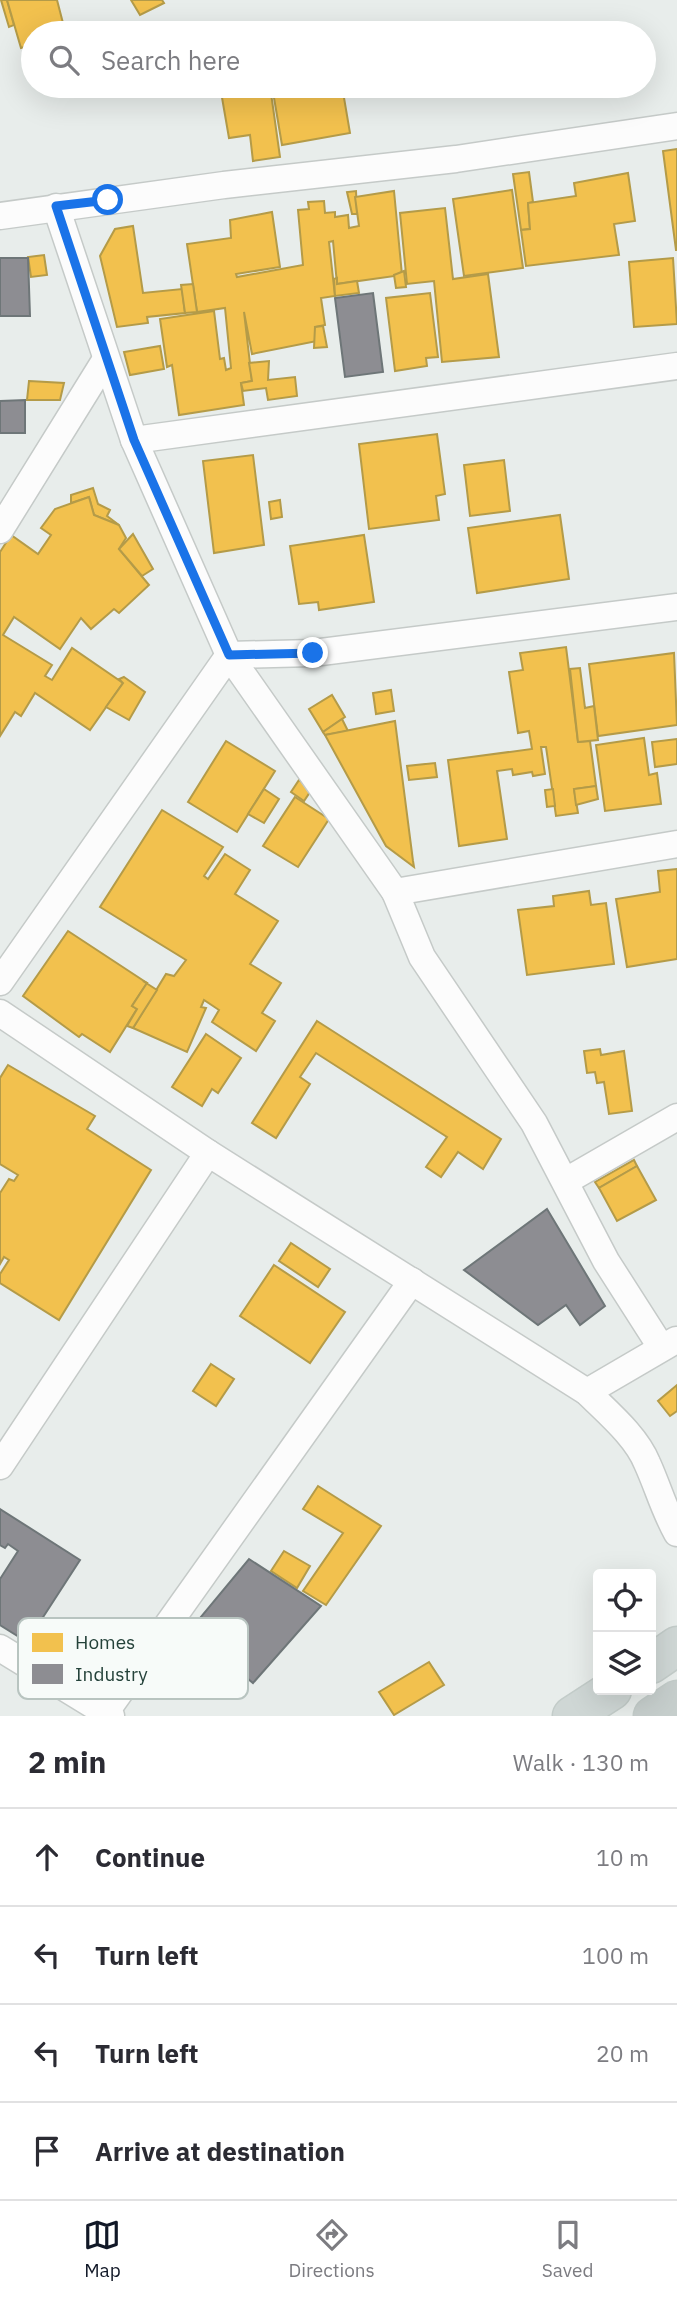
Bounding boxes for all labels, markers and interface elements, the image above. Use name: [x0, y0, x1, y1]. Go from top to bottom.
search box: [21, 21, 656, 98]
icon: search: [45, 41, 83, 79]
text: Search here: [101, 43, 240, 77]
route start: [92, 184, 123, 215]
route end: [297, 637, 328, 668]
map controls: [593, 1569, 656, 1695]
button: locate: [593, 1569, 656, 1632]
legend: [18, 1618, 248, 1699]
text: Homes: [75, 1630, 135, 1654]
button: layers: [593, 1632, 656, 1695]
text: Industry: [75, 1662, 148, 1686]
text: 2 min: [28, 1742, 106, 1781]
text: Walk · 130 m: [513, 1747, 649, 1777]
icon: ahead: [28, 1838, 66, 1876]
text: Continue: [95, 1840, 205, 1874]
text: 10 m: [596, 1842, 649, 1872]
icon: left: [28, 1936, 66, 1974]
text: Turn left: [95, 1938, 198, 1972]
text: 100 m: [582, 1940, 649, 1970]
icon: left: [28, 2034, 66, 2072]
text: Turn left: [95, 2036, 198, 2070]
text: 20 m: [596, 2038, 649, 2068]
icon: arrive: [28, 2132, 66, 2170]
text: Arrive at destination: [95, 2134, 345, 2168]
tab: Map: [83, 2216, 121, 2282]
tab: Directions: [288, 2216, 375, 2282]
tab: Saved: [542, 2216, 594, 2282]

